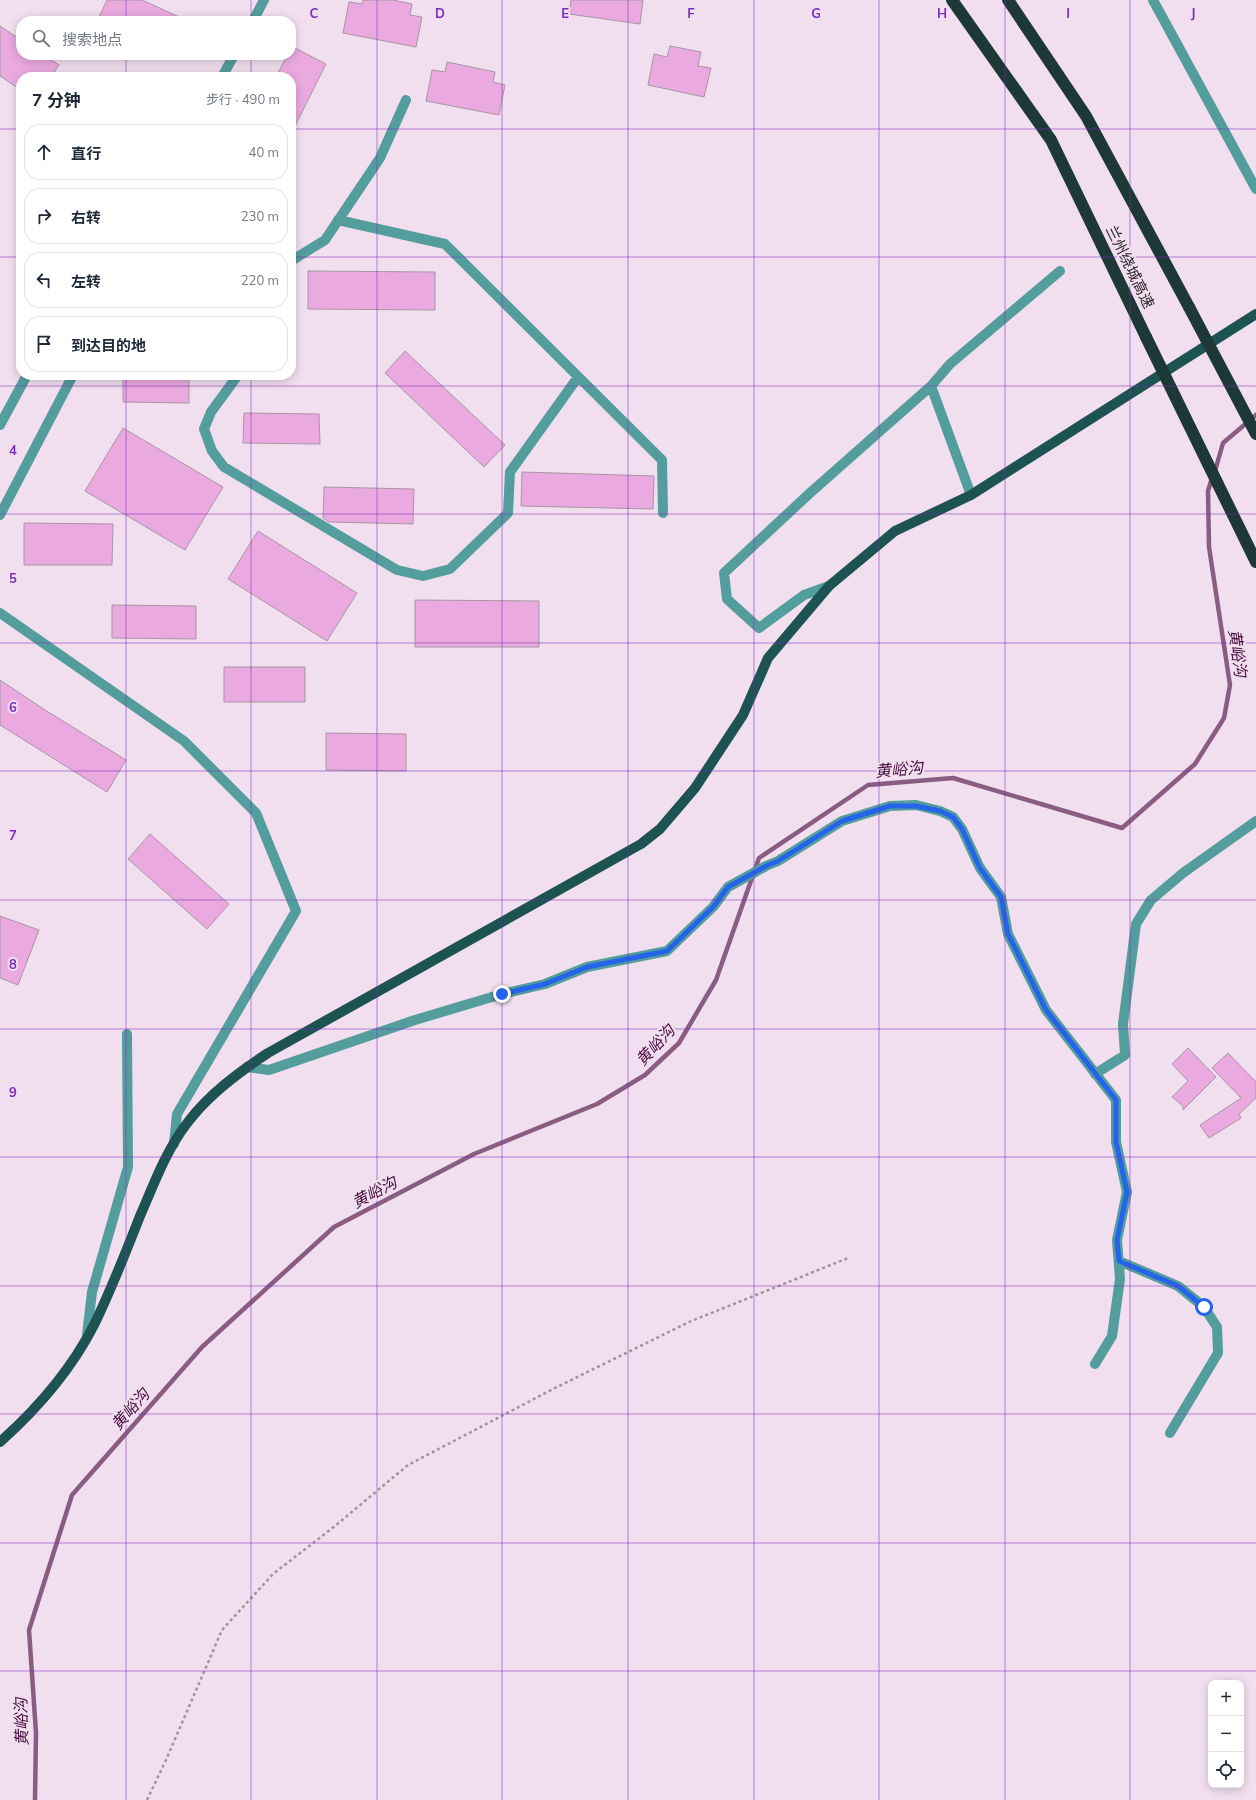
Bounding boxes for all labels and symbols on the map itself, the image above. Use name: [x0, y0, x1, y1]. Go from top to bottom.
text: C: [310, 5, 319, 21]
text: D: [435, 5, 445, 21]
text: E: [561, 5, 569, 21]
text: F: [687, 5, 695, 21]
text: G: [811, 5, 821, 21]
text: H: [937, 5, 947, 21]
text: I: [1066, 5, 1070, 21]
text: J: [1191, 5, 1195, 21]
street label: 兰州绕城高速: [1102, 222, 1159, 311]
text: 4: [9, 442, 17, 458]
text: 5: [9, 570, 17, 586]
water label: 黄峪沟: [1225, 628, 1252, 680]
text: 6: [9, 699, 17, 715]
water label: 黄峪沟: [874, 757, 926, 781]
text: 7: [9, 827, 17, 843]
text: 8: [9, 956, 17, 972]
route end: [493, 985, 511, 1003]
water label: 黄峪沟: [631, 1019, 680, 1069]
text: 9: [9, 1084, 17, 1100]
water label: 黄峪沟: [348, 1171, 402, 1212]
route start: [1195, 1298, 1213, 1316]
water label: 黄峪沟: [107, 1383, 155, 1434]
water label: 黄峪沟: [10, 1696, 32, 1746]

